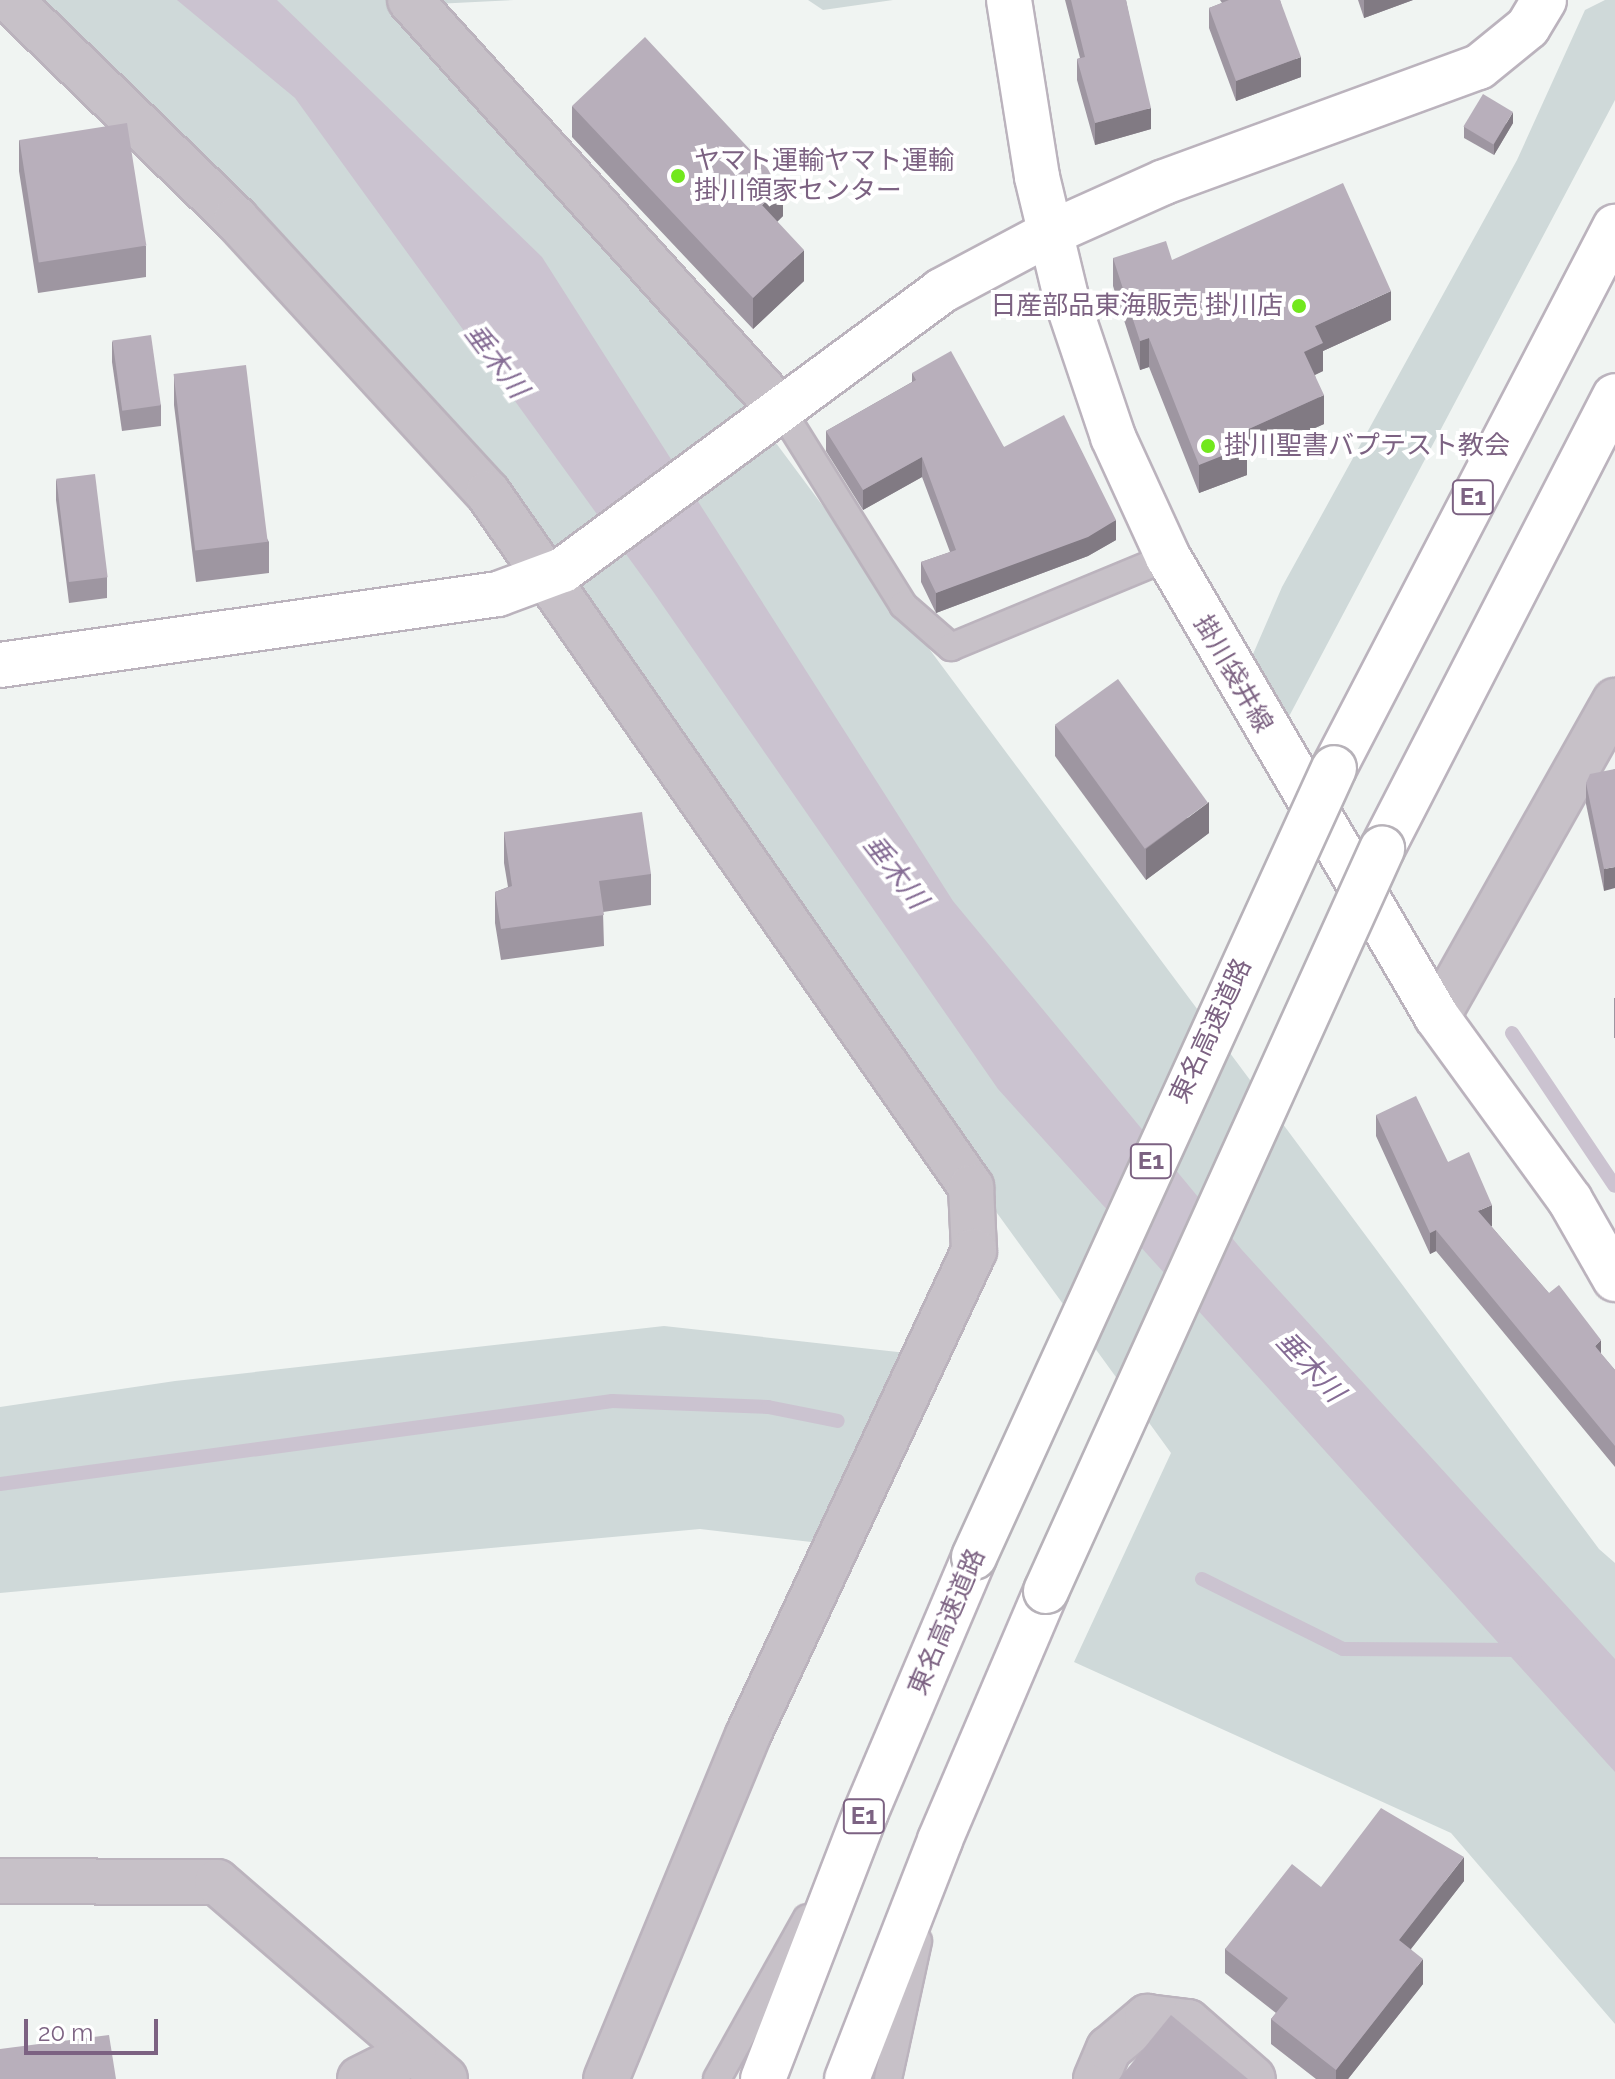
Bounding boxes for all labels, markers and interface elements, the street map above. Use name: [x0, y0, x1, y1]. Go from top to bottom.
place label: ヤマト運輸ヤマト運輸 掛川領家センター: [694, 145, 954, 206]
marker: ヤマト運輸ヤマト運輸 掛川領家センター: [669, 167, 687, 185]
place label: 日産部品東海販売 掛川店: [990, 290, 1283, 322]
marker: 日産部品東海販売 掛川店: [1290, 297, 1308, 315]
water label: 垂木川: [457, 317, 535, 405]
place label: 掛川聖書バプテスト教会: [1224, 430, 1510, 462]
marker: 掛川聖書バプテスト教会: [1199, 437, 1217, 455]
road number: E1: [1451, 477, 1495, 517]
street label: 掛川袋井線: [1187, 610, 1279, 738]
water label: 垂木川: [856, 829, 934, 915]
street label: 東名高速道路: [1164, 954, 1258, 1108]
road number: E1: [1129, 1141, 1173, 1181]
water label: 垂木川: [1269, 1325, 1351, 1409]
street label: 東名高速道路: [902, 1544, 992, 1700]
road number: E1: [842, 1796, 886, 1836]
scale bar: [28, 2003, 162, 2053]
text: 20 m: [38, 2018, 93, 2047]

